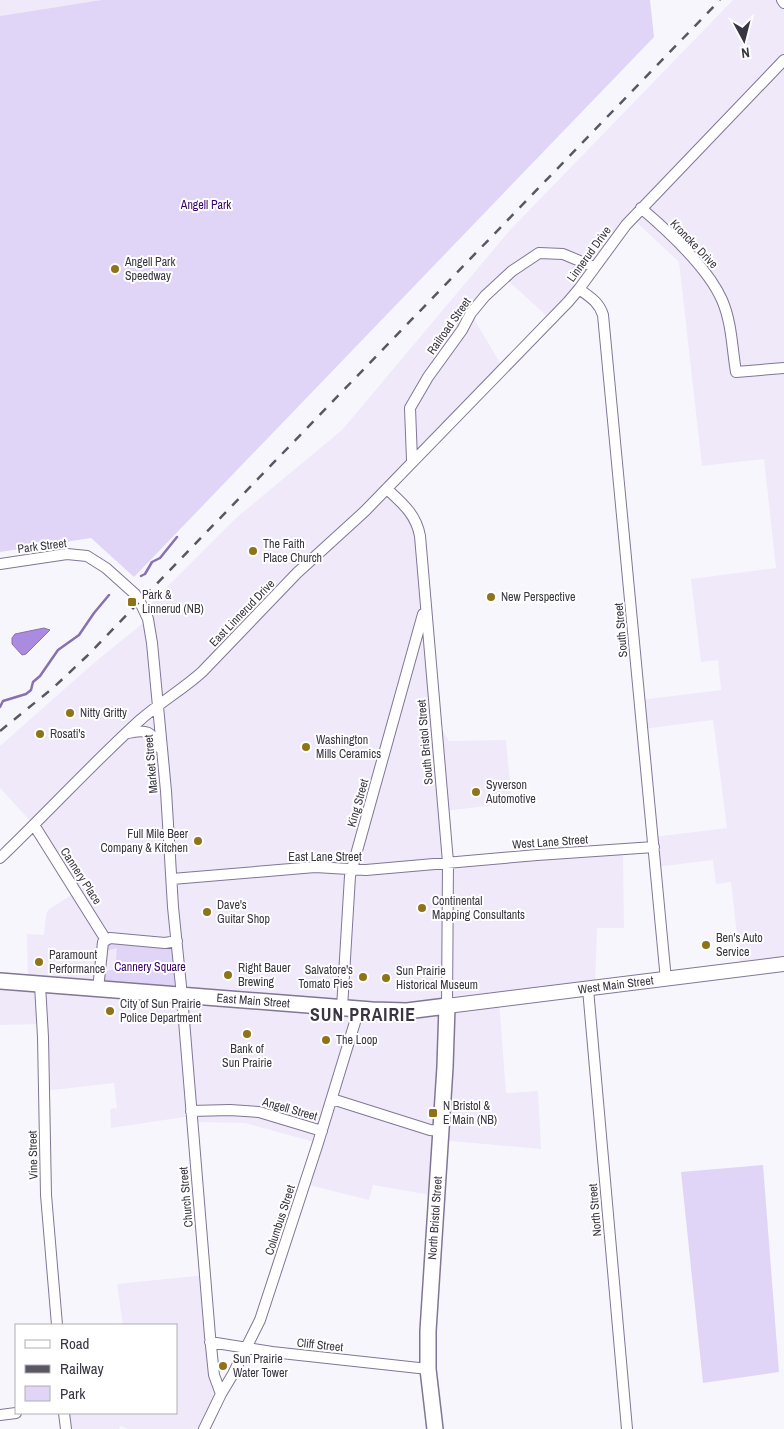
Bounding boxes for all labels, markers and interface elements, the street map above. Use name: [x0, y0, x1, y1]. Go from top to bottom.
north arrow: [719, 15, 769, 65]
text: N: [740, 43, 751, 62]
park label: Angell Park: [180, 197, 231, 213]
street label: Kroncke Drive: [667, 216, 721, 272]
street label: Linnerud Drive: [563, 223, 615, 285]
place label: Angell Park Speedway: [124, 254, 175, 284]
marker: Angell Park Speedway: [109, 263, 121, 275]
street label: Railroad Street: [423, 294, 475, 358]
street label: Park Street: [17, 535, 68, 557]
place label: The Faith Place Church: [263, 536, 322, 566]
marker: The Faith Place Church: [247, 545, 259, 557]
street label: East Linnerud Drive: [206, 576, 278, 650]
place label: Park & Linnerud (NB): [142, 587, 204, 617]
place label: New Perspective: [501, 589, 575, 605]
marker: New Perspective: [485, 591, 497, 603]
marker: Park & Linnerud (NB): [126, 596, 138, 608]
street label: South Street: [611, 602, 631, 658]
street label: South Bristol Street: [413, 699, 437, 785]
place label: Nitty Gritty: [80, 705, 127, 721]
marker: Nitty Gritty: [64, 707, 76, 719]
place label: Rosati's: [50, 726, 85, 742]
marker: Rosati's: [34, 728, 46, 740]
place label: Washington Mills Ceramics: [316, 732, 381, 762]
street label: Market Street: [140, 734, 162, 794]
marker: Washington Mills Ceramics: [300, 741, 312, 753]
street label: King Street: [344, 777, 373, 829]
place label: Syverson Automotive: [485, 777, 536, 807]
marker: Syverson Automotive: [470, 786, 482, 798]
place label: Full Mile Beer Company & Kitchen: [100, 826, 189, 856]
street label: West Lane Street: [512, 831, 589, 853]
marker: Full Mile Beer Company & Kitchen: [192, 835, 204, 847]
street label: Cannery Place: [57, 845, 105, 907]
street label: East Lane Street: [288, 849, 362, 865]
place label: Continental Mapping Consultants: [432, 893, 525, 923]
place label: Dave's Guitar Shop: [217, 897, 270, 927]
marker: Continental Mapping Consultants: [416, 902, 428, 914]
marker: Dave's Guitar Shop: [201, 906, 213, 918]
place label: Ben's Auto Service: [716, 930, 763, 960]
marker: Ben's Auto Service: [700, 939, 712, 951]
place label: Paramount Performance: [49, 947, 105, 977]
marker: Paramount Performance: [33, 956, 45, 968]
park label: Cannery Square: [114, 959, 186, 975]
place label: Right Bauer Brewing: [238, 960, 291, 990]
place label: Salvatore's Tomato Pies: [298, 962, 353, 992]
place label: Sun Prairie Historical Museum: [396, 963, 478, 993]
marker: Right Bauer Brewing: [222, 969, 234, 981]
marker: Salvatore's Tomato Pies: [357, 971, 369, 983]
marker: Sun Prairie Historical Museum: [380, 972, 392, 984]
street label: West Main Street: [577, 972, 655, 998]
street label: East Main Street: [216, 990, 291, 1012]
place label: City of Sun Prairie Police Department: [120, 996, 202, 1026]
district label: SUN PRAIRIE: [310, 1002, 416, 1027]
marker: City of Sun Prairie Police Department: [104, 1005, 116, 1017]
marker: Bank of Sun Prairie: [241, 1028, 253, 1040]
place label: The Loop: [336, 1032, 378, 1048]
marker: The Loop: [320, 1034, 332, 1046]
place label: Bank of Sun Prairie: [222, 1041, 272, 1071]
street label: Angell Street: [260, 1093, 320, 1125]
place label: N Bristol & E Main (NB): [443, 1098, 497, 1128]
marker: N Bristol & E Main (NB): [427, 1107, 439, 1119]
street label: Vine Street: [25, 1130, 41, 1180]
street label: Church Street: [175, 1166, 197, 1228]
street label: North Bristol Street: [424, 1175, 446, 1260]
street label: Columbus Street: [261, 1182, 299, 1257]
street label: North Street: [585, 1183, 605, 1237]
legend: [15, 1324, 178, 1414]
text: Road: [60, 1333, 89, 1354]
street label: Cliff Street: [296, 1335, 344, 1355]
place label: Sun Prairie Water Tower: [233, 1351, 288, 1381]
text: Railway: [60, 1358, 105, 1379]
marker: Sun Prairie Water Tower: [217, 1360, 229, 1372]
text: Park: [60, 1383, 86, 1404]

